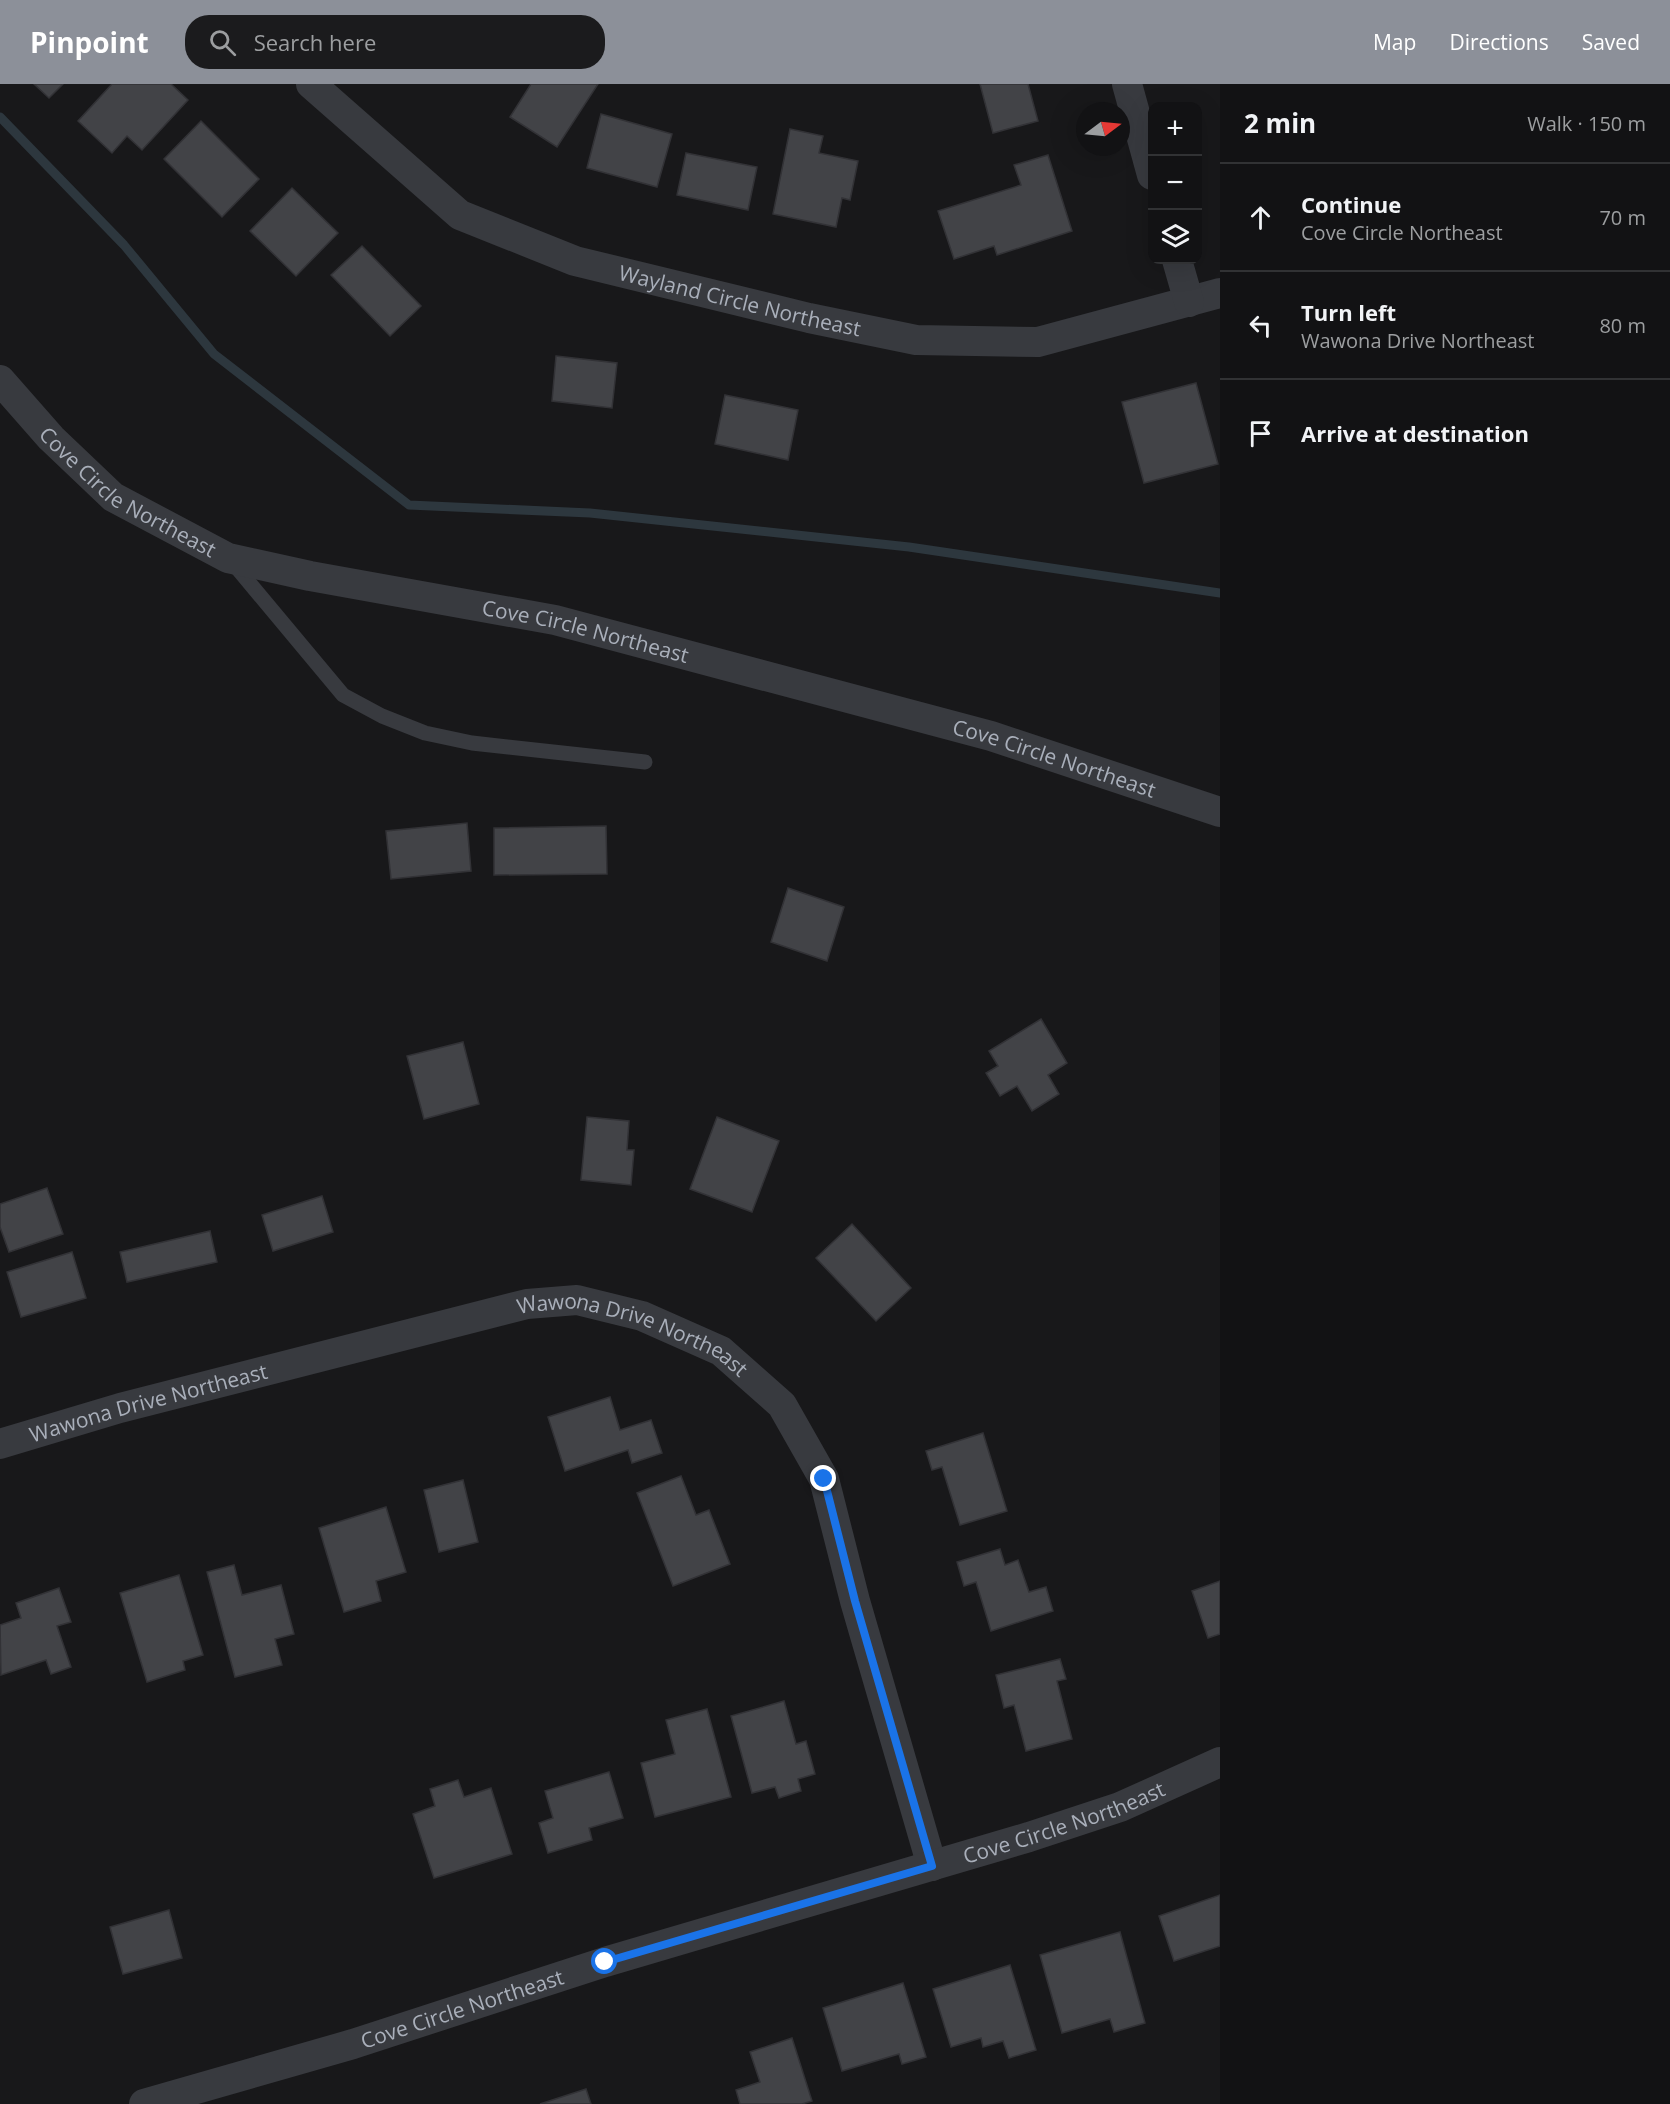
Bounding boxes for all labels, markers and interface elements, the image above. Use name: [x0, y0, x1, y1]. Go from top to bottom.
search box: [185, 15, 605, 69]
text: Pinpoint: [30, 23, 149, 61]
icon: search: [206, 26, 239, 59]
text: Search here: [254, 27, 376, 57]
text: Map: [1373, 28, 1416, 56]
text: Directions: [1449, 28, 1549, 56]
text: Saved: [1582, 28, 1640, 56]
north arrow: [1076, 102, 1130, 156]
map controls: [1148, 102, 1202, 264]
button: +: [1148, 102, 1202, 156]
text: 2 min: [1244, 105, 1316, 141]
text: Walk · 150 m: [1527, 110, 1646, 137]
button: −: [1148, 156, 1202, 210]
text: Continue: [1301, 189, 1401, 219]
icon: ahead: [1244, 201, 1277, 234]
text: 70 m: [1599, 204, 1646, 231]
button: layers: [1148, 210, 1202, 264]
text: Cove Circle Northeast: [1301, 219, 1503, 246]
street label: Wayland Circle Northeast: [616, 258, 864, 342]
text: Turn left: [1301, 297, 1396, 327]
icon: left: [1244, 309, 1277, 342]
text: 80 m: [1599, 312, 1646, 339]
text: Wawona Drive Northeast: [1301, 327, 1535, 354]
icon: arrive: [1244, 417, 1277, 450]
text: Arrive at destination: [1301, 418, 1529, 448]
street label: Cove Circle Northeast: [33, 420, 221, 563]
street label: Cove Circle Northeast: [480, 593, 692, 669]
street label: Cove Circle Northeast: [950, 712, 1159, 804]
street label: Wawona Drive Northeast: [514, 1286, 754, 1383]
street label: Wawona Drive Northeast: [26, 1357, 270, 1448]
route end: [810, 1465, 836, 1491]
street label: Cove Circle Northeast: [959, 1775, 1169, 1870]
route start: [591, 1948, 617, 1974]
street label: Cove Circle Northeast: [357, 1962, 567, 2055]

